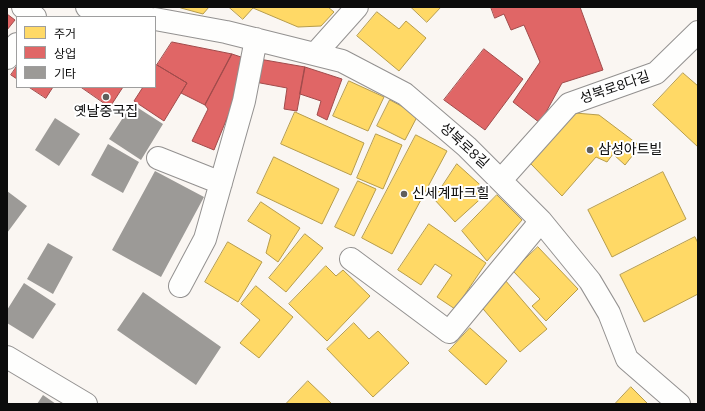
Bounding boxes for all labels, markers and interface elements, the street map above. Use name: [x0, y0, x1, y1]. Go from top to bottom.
legend: [16, 16, 156, 88]
text: 주거: [54, 27, 76, 41]
text: 상업: [54, 47, 76, 61]
text: 기타: [54, 67, 76, 81]
street label: 성북로8다길: [578, 68, 652, 108]
marker: 옛날중국집: [101, 92, 111, 102]
place label: 옛날중국집: [74, 104, 138, 120]
street label: 성북로8길: [436, 120, 492, 172]
place label: 삼성아트빌: [598, 142, 662, 158]
marker: 삼성아트빌: [585, 145, 595, 155]
place label: 신세계파크힐: [412, 186, 489, 202]
marker: 신세계파크힐: [399, 189, 409, 199]

